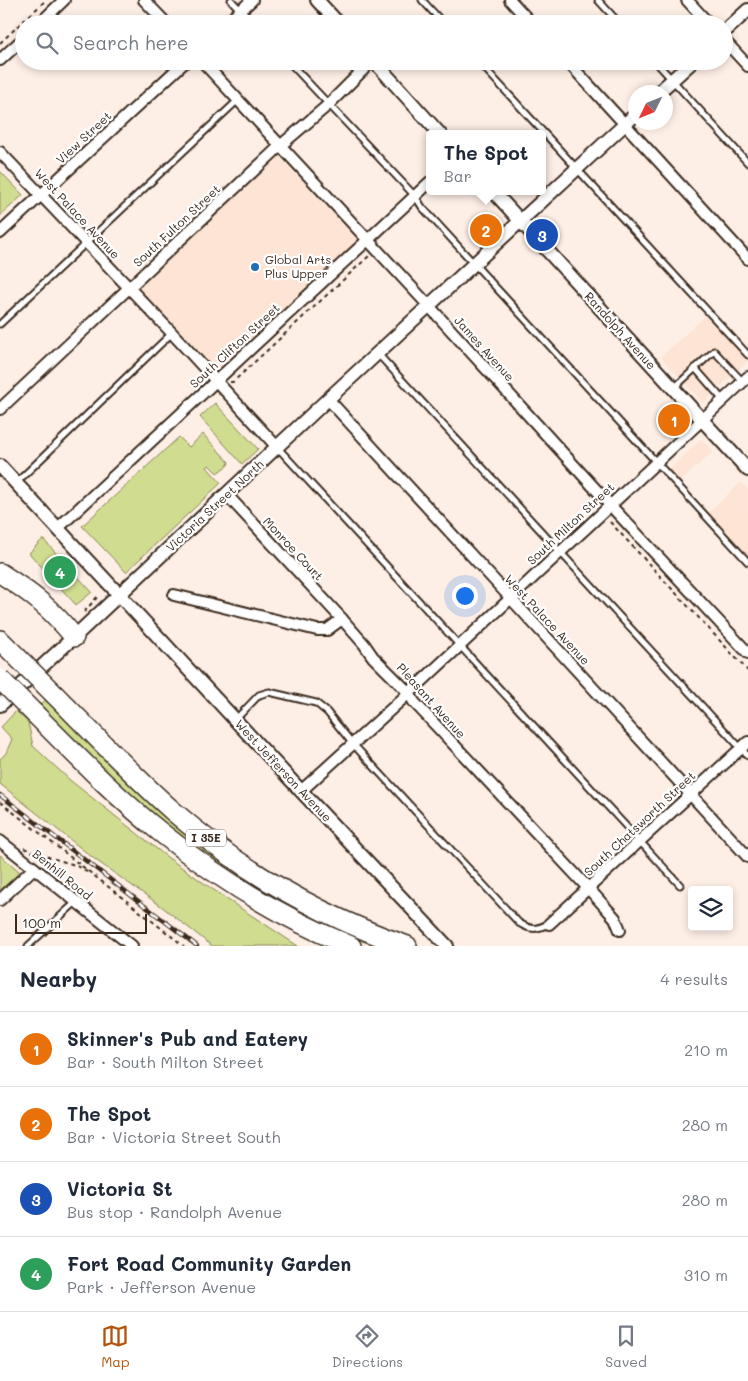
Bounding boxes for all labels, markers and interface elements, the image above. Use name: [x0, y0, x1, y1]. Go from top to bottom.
search box: [15, 15, 733, 70]
icon: search: [33, 29, 61, 57]
text: Search here: [73, 30, 189, 55]
north arrow: [628, 85, 673, 130]
street label: View Street: [52, 107, 114, 167]
popup: [426, 130, 546, 195]
text: The Spot: [444, 140, 528, 165]
street label: West Palace Avenue: [32, 165, 124, 262]
text: Bar: [444, 165, 472, 186]
street label: South Fulton Street: [129, 181, 223, 270]
pin: 2: [470, 211, 502, 249]
pin: 3: [526, 216, 558, 254]
place label: Global Arts Plus Upper: [265, 251, 332, 281]
marker: Global Arts Plus Upper: [249, 261, 261, 273]
street label: Randolph Avenue: [582, 288, 660, 373]
street label: South Clifton Street: [186, 299, 283, 391]
street label: James Avenue: [451, 312, 518, 384]
pin: 1: [658, 401, 690, 439]
street label: Victoria Street North: [162, 456, 267, 555]
street label: South Milton Street: [523, 479, 617, 568]
street label: Monroe Court: [260, 513, 327, 584]
pin: 4: [44, 553, 76, 591]
street label: West Palace Avenue: [502, 571, 594, 668]
your location: [452, 583, 478, 609]
street label: Pleasant Avenue: [394, 659, 470, 741]
street label: West Jefferson Avenue: [232, 716, 336, 825]
street label: South Chatsworth Street: [580, 767, 698, 879]
road number: I 35E: [186, 830, 226, 846]
street label: Benhill Road: [30, 845, 96, 903]
map controls: [688, 886, 733, 931]
button: layers: [688, 886, 733, 931]
scale bar: [15, 911, 148, 934]
text: 100 m: [22, 913, 61, 932]
text: Nearby: [20, 965, 97, 992]
text: 4 results: [660, 968, 728, 989]
text: Skinner's Pub and Eatery: [67, 1026, 308, 1051]
text: 1: [32, 1039, 40, 1060]
text: 210 m: [684, 1039, 728, 1060]
text: Bar · South Milton Street: [67, 1051, 264, 1072]
text: The Spot: [67, 1101, 151, 1126]
text: 2: [32, 1114, 40, 1135]
text: 280 m: [682, 1114, 728, 1135]
text: Bar · Victoria Street South: [67, 1126, 281, 1147]
text: Victoria St: [67, 1176, 173, 1201]
text: 3: [31, 1189, 41, 1210]
text: 280 m: [682, 1189, 728, 1210]
text: Bus stop · Randolph Avenue: [67, 1201, 282, 1222]
text: Fort Road Community Garden: [67, 1251, 351, 1276]
text: 4: [31, 1264, 41, 1285]
text: 310 m: [684, 1264, 728, 1285]
text: Park · Jefferson Avenue: [67, 1276, 256, 1297]
tab: Map: [101, 1322, 130, 1371]
tab: Directions: [332, 1322, 403, 1371]
tab: Saved: [605, 1322, 647, 1371]

